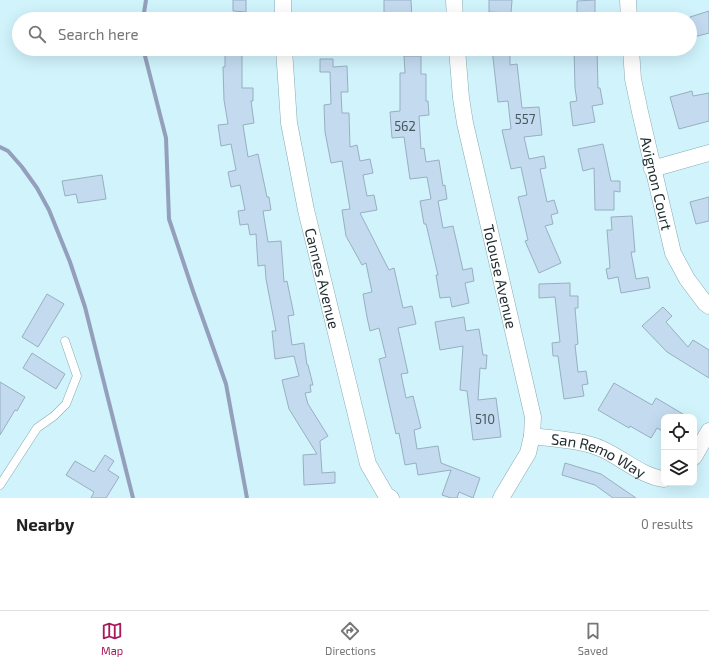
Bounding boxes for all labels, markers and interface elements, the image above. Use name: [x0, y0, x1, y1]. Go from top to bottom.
search box: [12, 12, 697, 56]
icon: search: [26, 23, 48, 45]
text: Search here: [58, 25, 139, 43]
house number: 557: [515, 111, 536, 127]
house number: 562: [394, 118, 416, 134]
street label: Avignon Court: [637, 135, 676, 232]
street label: Tolouse Avenue: [480, 223, 521, 330]
street label: Cannes Avenue: [302, 226, 344, 330]
house number: 510: [475, 411, 495, 427]
map controls: [661, 414, 697, 486]
button: locate: [661, 414, 697, 450]
street label: San Remo Way: [550, 429, 649, 481]
button: layers: [661, 450, 697, 486]
text: Nearby: [16, 514, 74, 534]
text: 0 results: [641, 516, 693, 532]
tab: Map: [101, 620, 123, 657]
tab: Directions: [325, 620, 376, 657]
tab: Saved: [578, 620, 608, 657]

